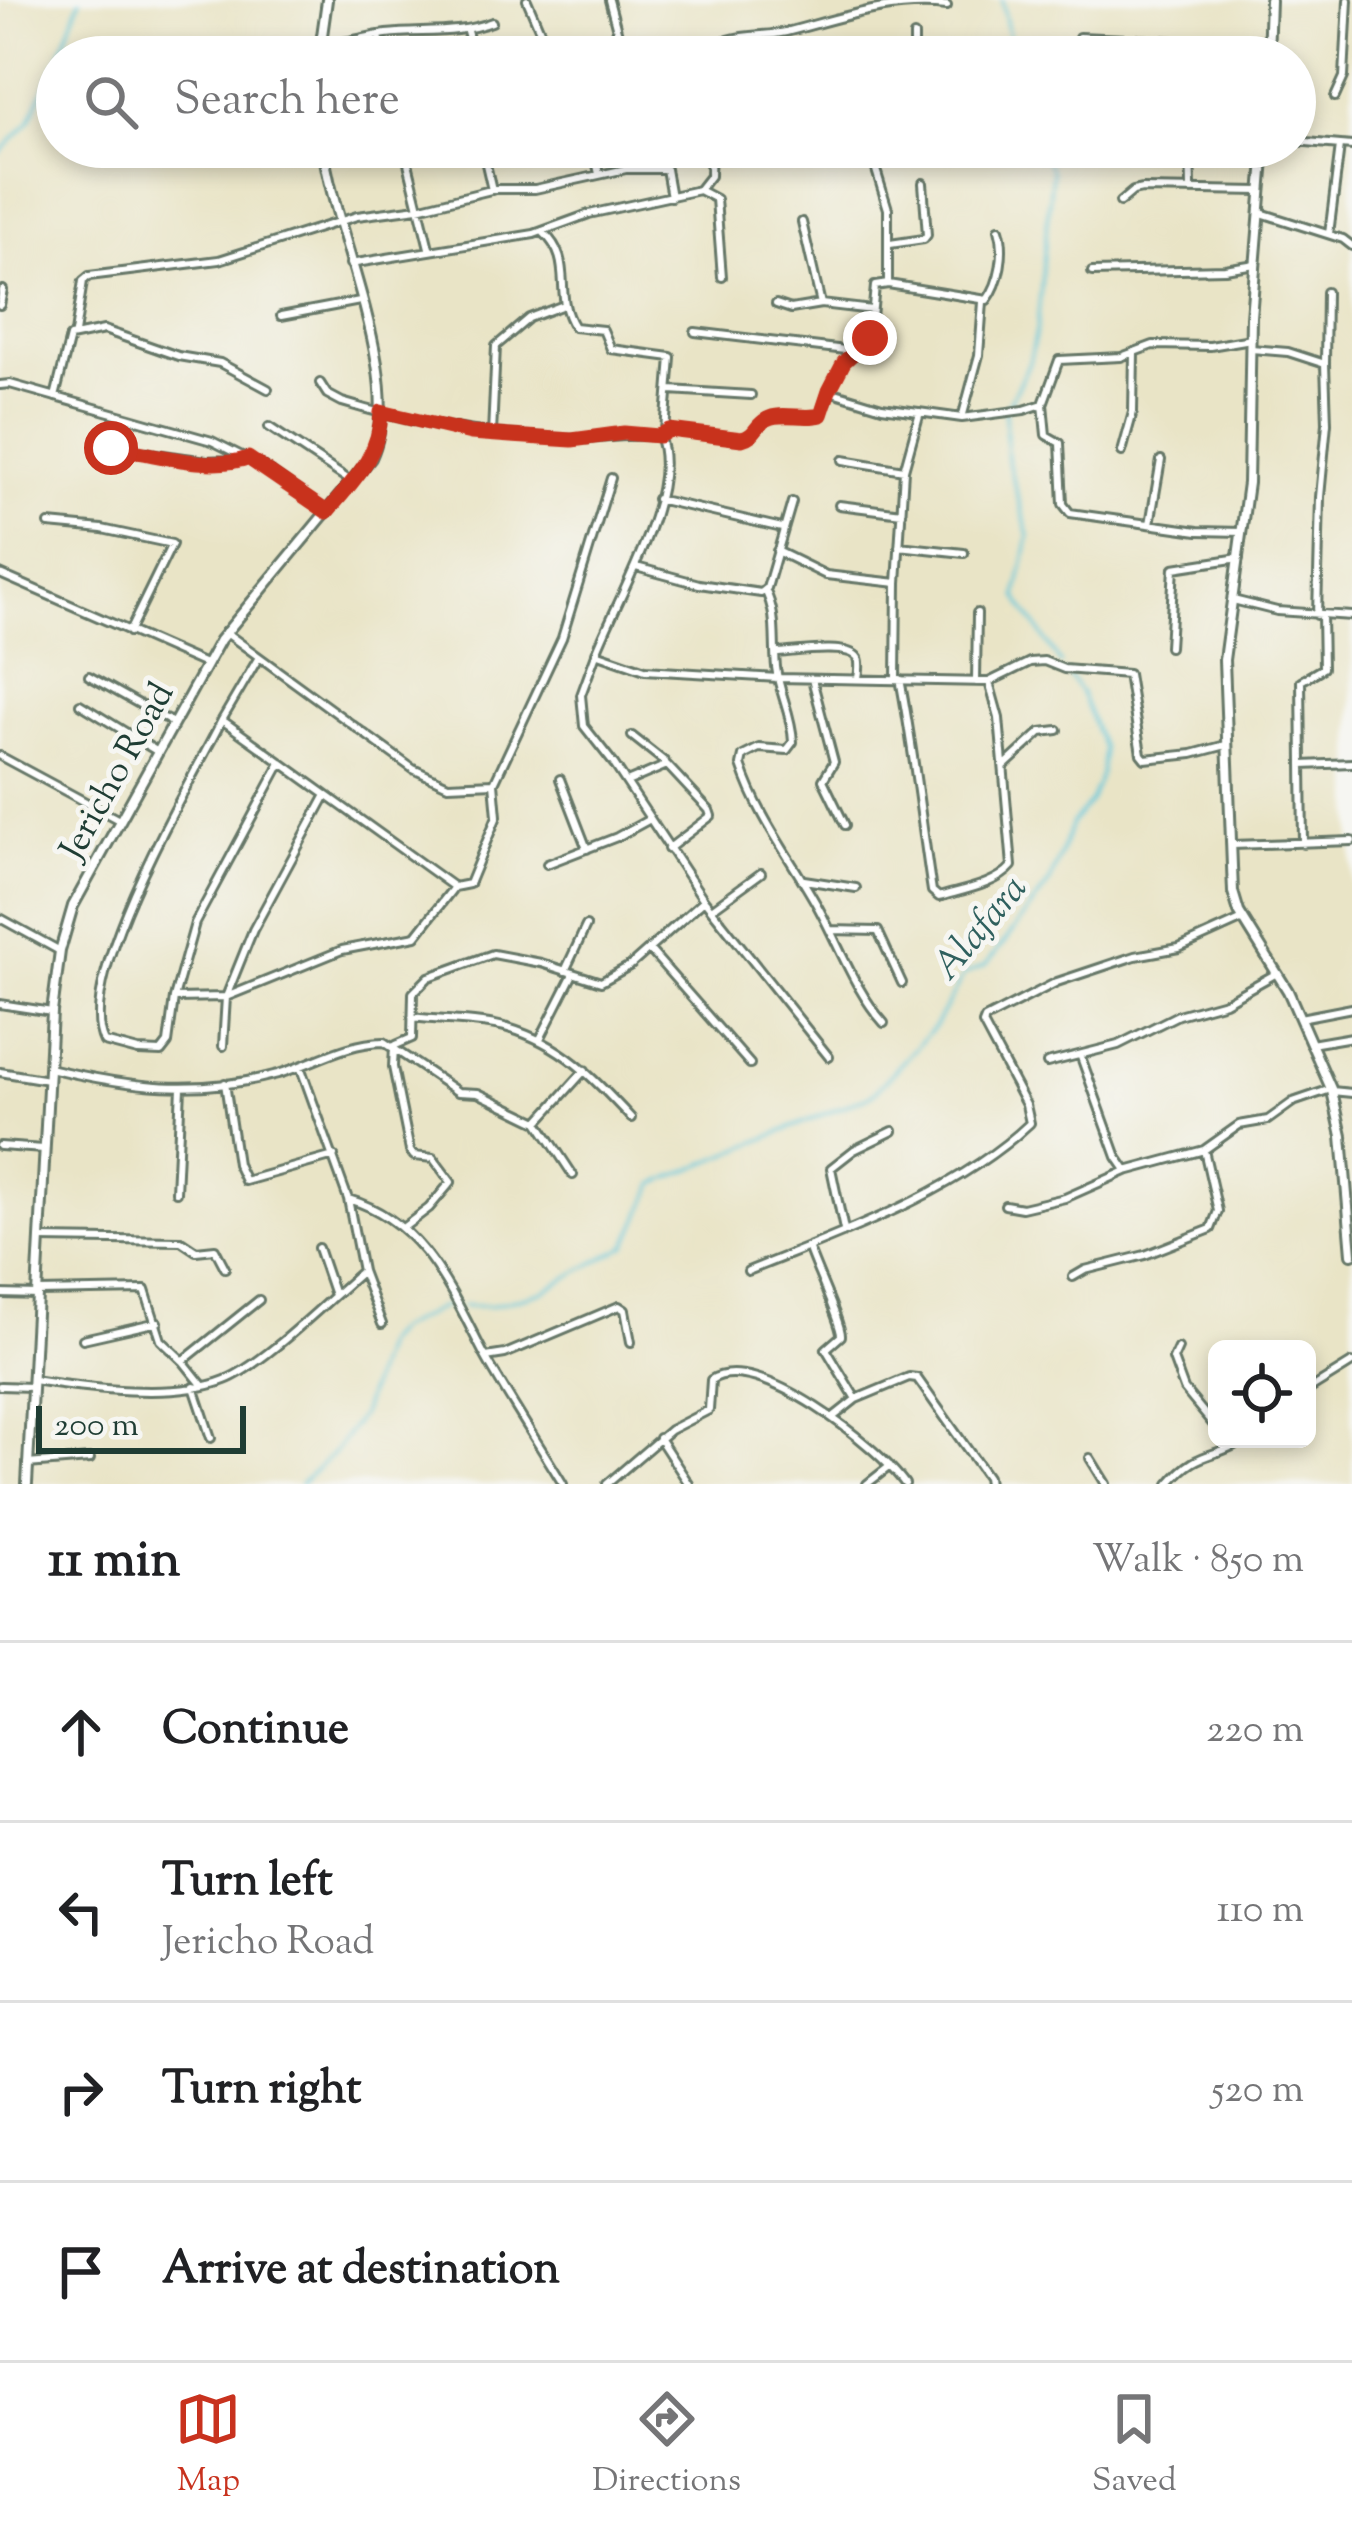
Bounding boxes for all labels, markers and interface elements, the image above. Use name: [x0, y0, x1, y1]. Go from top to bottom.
search box: [36, 36, 1316, 168]
icon: search: [78, 69, 144, 135]
text: Search here: [174, 70, 400, 135]
route end: [843, 311, 897, 365]
route start: [84, 421, 138, 475]
street label: Jericho Road: [47, 674, 189, 872]
water label: Alafara: [921, 864, 1043, 994]
map controls: [1208, 1340, 1316, 1448]
button: locate: [1208, 1340, 1316, 1448]
scale bar: [36, 1400, 246, 1453]
text: 200 m: [54, 1403, 139, 1451]
text: 11 min: [48, 1526, 180, 1599]
text: Walk · 850 m: [1092, 1534, 1304, 1590]
icon: ahead: [48, 1699, 114, 1765]
text: Continue: [162, 1699, 349, 1764]
text: 220 m: [1206, 1704, 1304, 1760]
text: Turn left: [162, 1851, 333, 1916]
icon: left: [48, 1879, 114, 1945]
text: 110 m: [1217, 1884, 1304, 1940]
text: Jericho Road: [162, 1916, 374, 1972]
icon: right: [48, 2059, 114, 2125]
text: Turn right: [162, 2059, 361, 2124]
text: 520 m: [1211, 2064, 1304, 2120]
icon: arrive: [48, 2239, 114, 2305]
text: Arrive at destination: [162, 2239, 560, 2304]
tab: Map: [175, 2386, 241, 2506]
tab: Directions: [592, 2386, 741, 2506]
tab: Saved: [1092, 2386, 1177, 2506]

